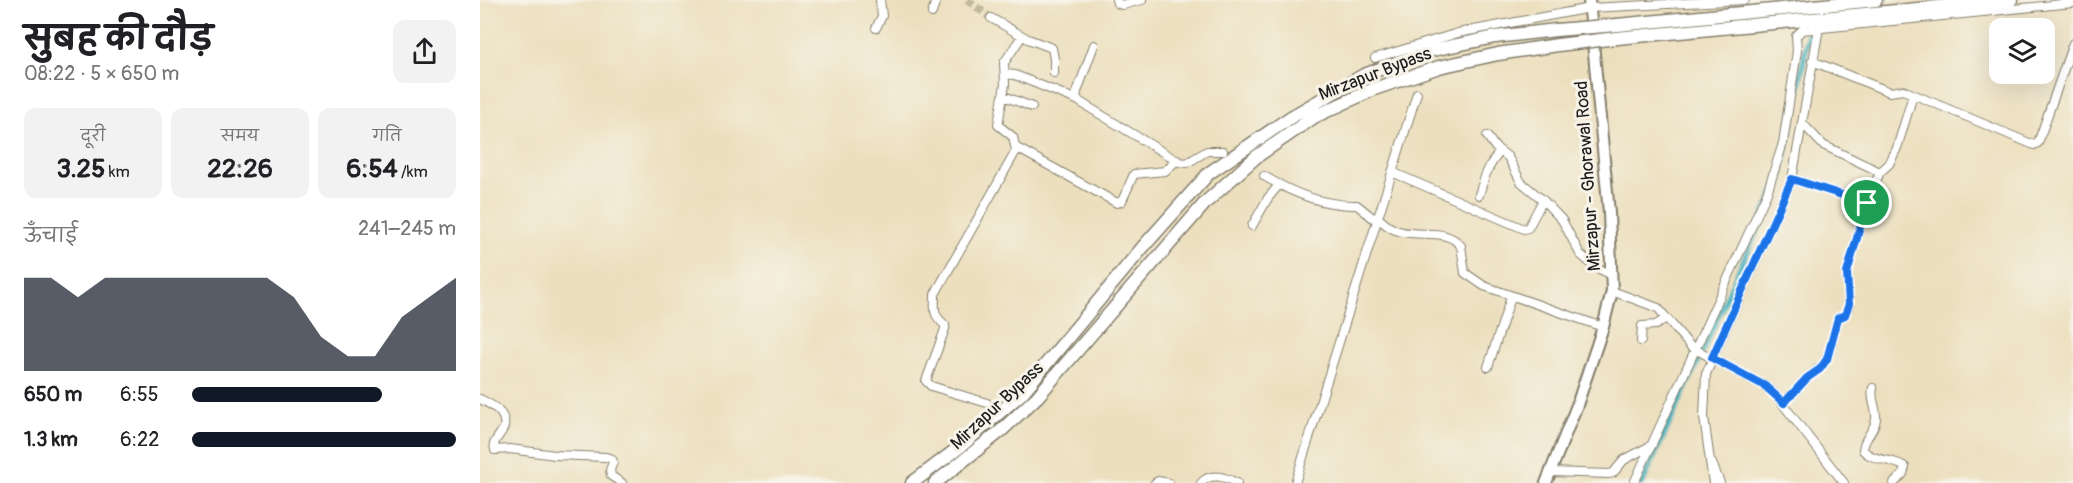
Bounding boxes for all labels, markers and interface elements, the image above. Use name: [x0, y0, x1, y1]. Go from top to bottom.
text: सुबह की दौड़: [24, 18, 213, 59]
map controls: [1989, 18, 2055, 84]
button: layers: [1989, 18, 2055, 84]
button: share: [393, 20, 456, 83]
street label: Mirzapur Bypass: [1315, 42, 1435, 106]
text: 08:22 · 5 × 650 m: [24, 61, 179, 86]
street label: Mirzapur - Ghorawal Road: [1570, 80, 1606, 272]
text: दूरी: [80, 126, 106, 146]
text: समय: [221, 126, 259, 146]
text: गति: [372, 126, 402, 146]
text: 3.25: [56, 153, 105, 185]
text: 22:26: [207, 153, 273, 185]
text: 6:54: [346, 153, 398, 185]
text: km: [105, 162, 130, 182]
text: /km: [398, 162, 428, 182]
pin: [1841, 177, 1892, 228]
icon: arrive: [1850, 186, 1883, 219]
text: 241–245 m: [358, 216, 456, 241]
text: ऊँचाई: [24, 223, 78, 248]
street label: Mirzapur Bypass: [946, 357, 1048, 455]
text: 650 m: [24, 382, 82, 407]
text: 6:55: [120, 382, 159, 407]
text: 1.3 km: [24, 427, 78, 452]
text: 6:22: [120, 427, 159, 452]

